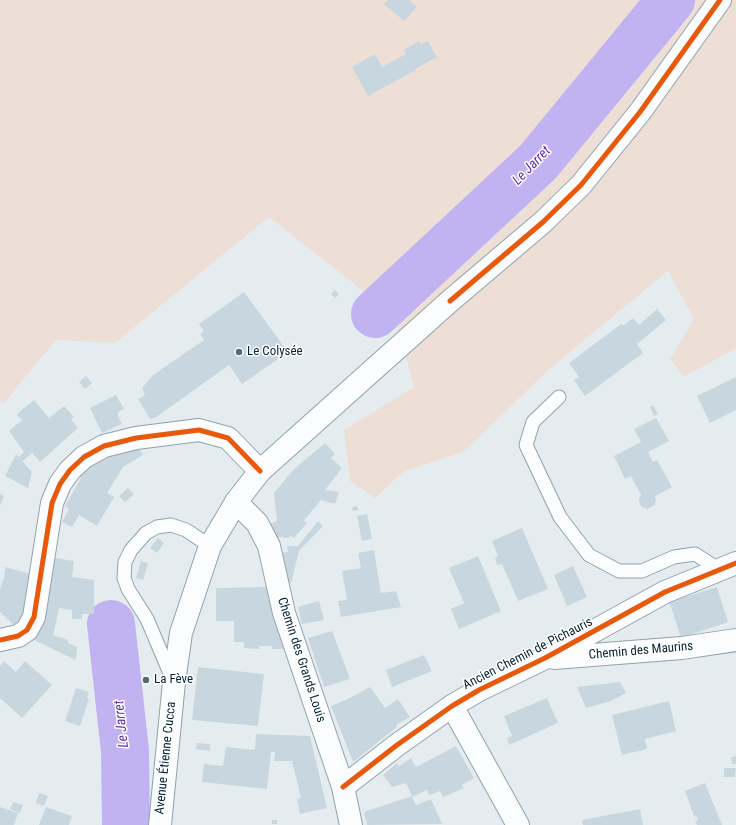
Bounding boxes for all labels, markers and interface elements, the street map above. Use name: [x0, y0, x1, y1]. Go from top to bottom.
water label: Le Jarret: [509, 143, 555, 189]
place label: Le Colysée: [247, 344, 303, 360]
marker: Le Colysée: [234, 347, 244, 357]
street label: Chemin des Grands Louis: [273, 596, 329, 724]
street label: Ancien Chemin de Pichauris: [461, 615, 595, 693]
street label: Chemin des Maurins: [588, 639, 694, 663]
place label: La Fève: [154, 672, 193, 688]
marker: La Fève: [141, 675, 151, 685]
water label: Le Jarret: [111, 699, 133, 749]
street label: Avenue Étienne Cucca: [152, 701, 180, 815]

